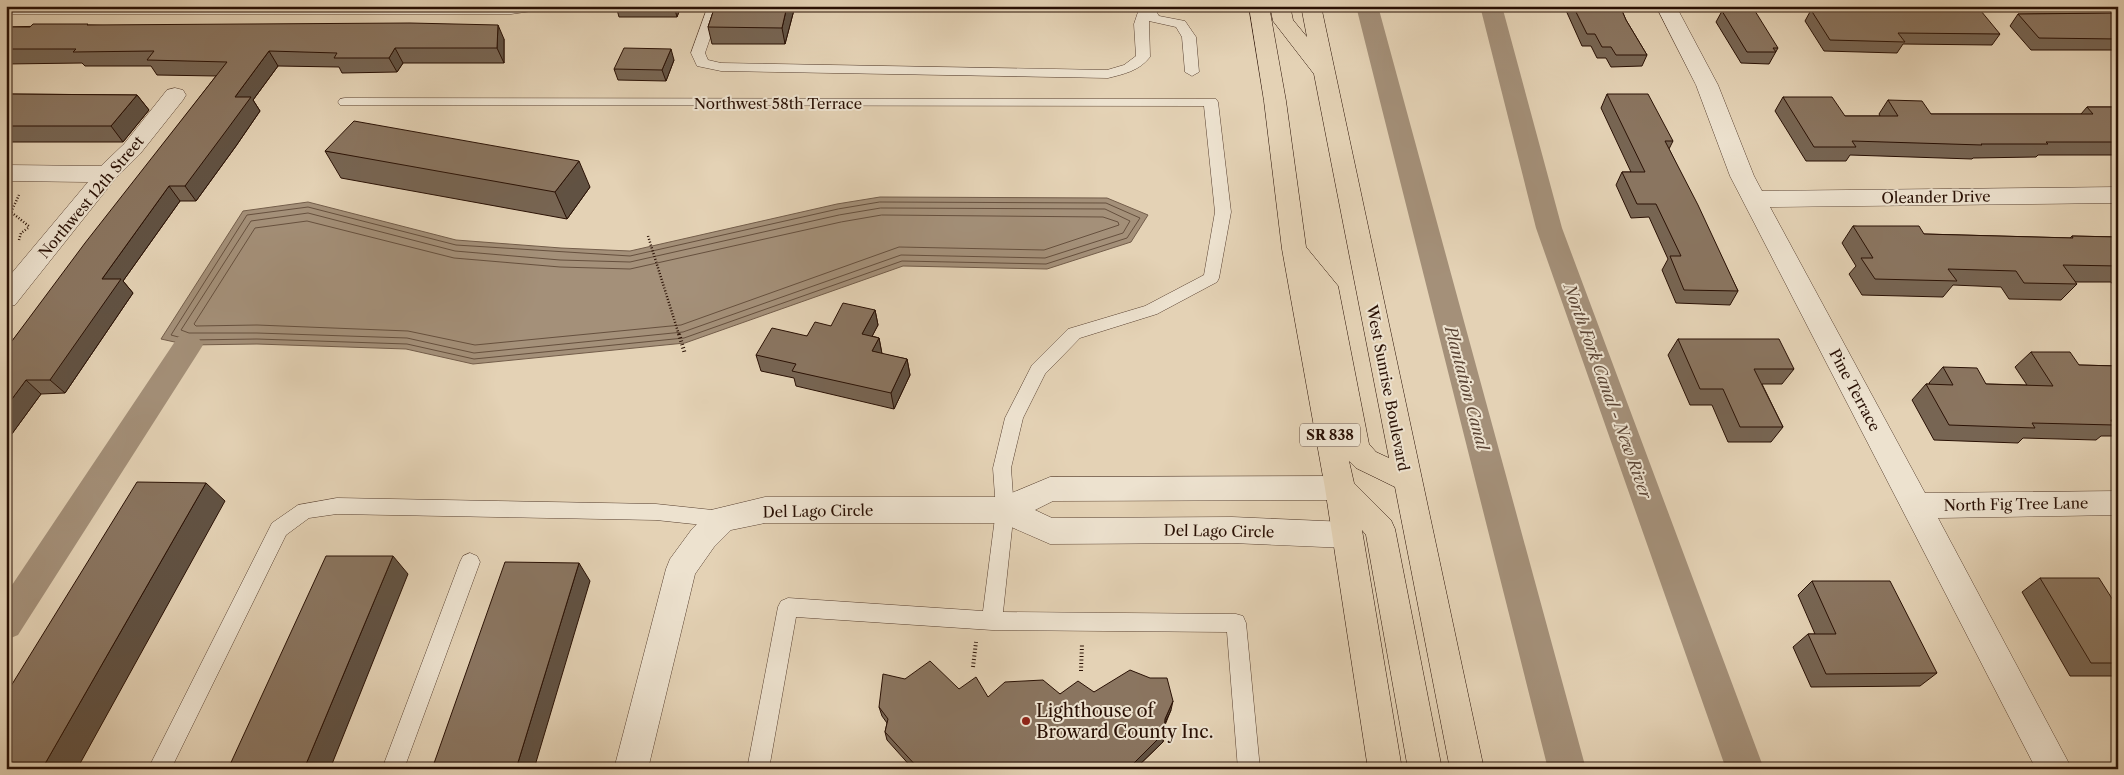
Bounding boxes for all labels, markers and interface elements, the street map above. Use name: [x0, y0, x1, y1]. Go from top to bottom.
street label: Northwest 58th Terrace: [694, 94, 862, 113]
street label: Northwest 12th Street: [34, 131, 148, 262]
street label: Oleander Drive: [1881, 187, 1991, 207]
water label: North Fork Canal - New River: [1559, 279, 1657, 503]
street label: West Sunrise Boulevard: [1362, 302, 1413, 473]
water label: Plantation Canal: [1440, 322, 1494, 454]
street label: Pine Terrace: [1825, 345, 1885, 435]
road number: SR 838: [1300, 424, 1360, 446]
street label: North Fig Tree Lane: [1943, 493, 2089, 515]
street label: Del Lago Circle: [762, 501, 874, 521]
street label: Del Lago Circle: [1163, 521, 1275, 541]
place label: Lighthouse of Broward County Inc.: [1036, 700, 1213, 743]
marker: Lighthouse of Broward County Inc.: [1020, 715, 1032, 727]

